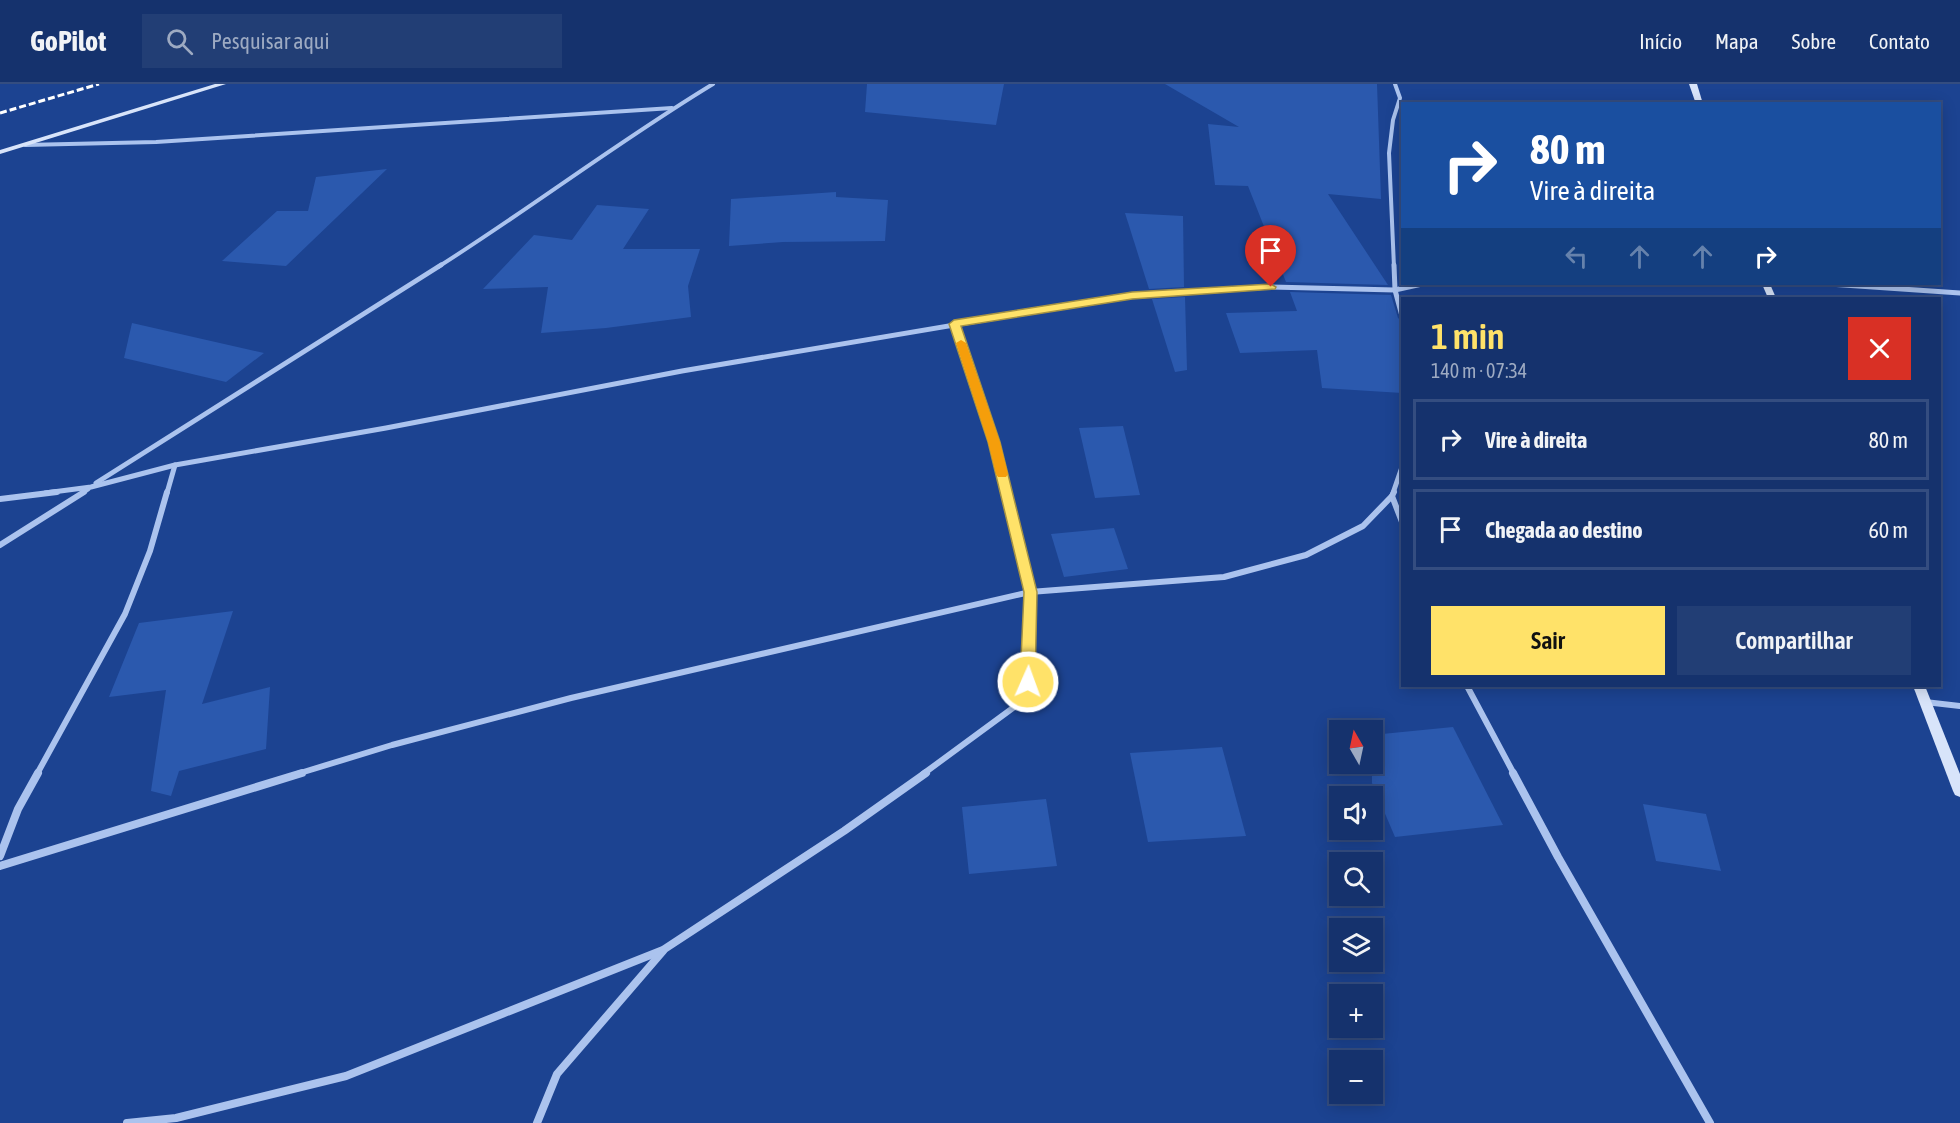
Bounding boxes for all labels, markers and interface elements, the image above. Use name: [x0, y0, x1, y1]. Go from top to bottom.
search box: [142, 14, 562, 68]
text: GoPilot: [30, 25, 106, 57]
icon: search: [163, 25, 196, 58]
text: Pesquisar aqui: [211, 28, 330, 54]
text: Início: [1639, 29, 1682, 53]
text: Mapa: [1715, 29, 1759, 53]
text: Sobre: [1792, 29, 1836, 53]
text: Contato: [1869, 29, 1930, 53]
text: 80 m: [1530, 125, 1605, 173]
icon: right: [1431, 126, 1509, 204]
text: Vire à direita: [1530, 175, 1655, 206]
pin: [1245, 225, 1296, 287]
icon: arrive: [1254, 234, 1287, 267]
icon: left: [1560, 240, 1593, 273]
icon: ahead: [1623, 240, 1656, 273]
icon: ahead: [1686, 240, 1719, 273]
icon: right: [1749, 240, 1782, 273]
text: 1 min: [1431, 315, 1505, 357]
button: close: [1848, 317, 1911, 380]
text: 140 m · 07:34: [1431, 359, 1527, 382]
icon: right: [1434, 423, 1467, 456]
text: Vire à direita: [1485, 427, 1587, 453]
text: 80 m: [1868, 427, 1908, 453]
icon: arrive: [1434, 513, 1467, 546]
text: Chegada ao destino: [1485, 517, 1643, 543]
text: 60 m: [1868, 517, 1908, 543]
button: Sair: [1431, 606, 1665, 675]
button: Compartilhar: [1677, 606, 1911, 675]
position arrow: [996, 650, 1060, 714]
north arrow: [1329, 720, 1383, 774]
map controls: [1329, 720, 1383, 1104]
button: sound: [1329, 786, 1383, 840]
button: search: [1329, 852, 1383, 906]
button: layers: [1329, 918, 1383, 972]
button: +: [1329, 984, 1383, 1038]
button: −: [1329, 1050, 1383, 1104]

